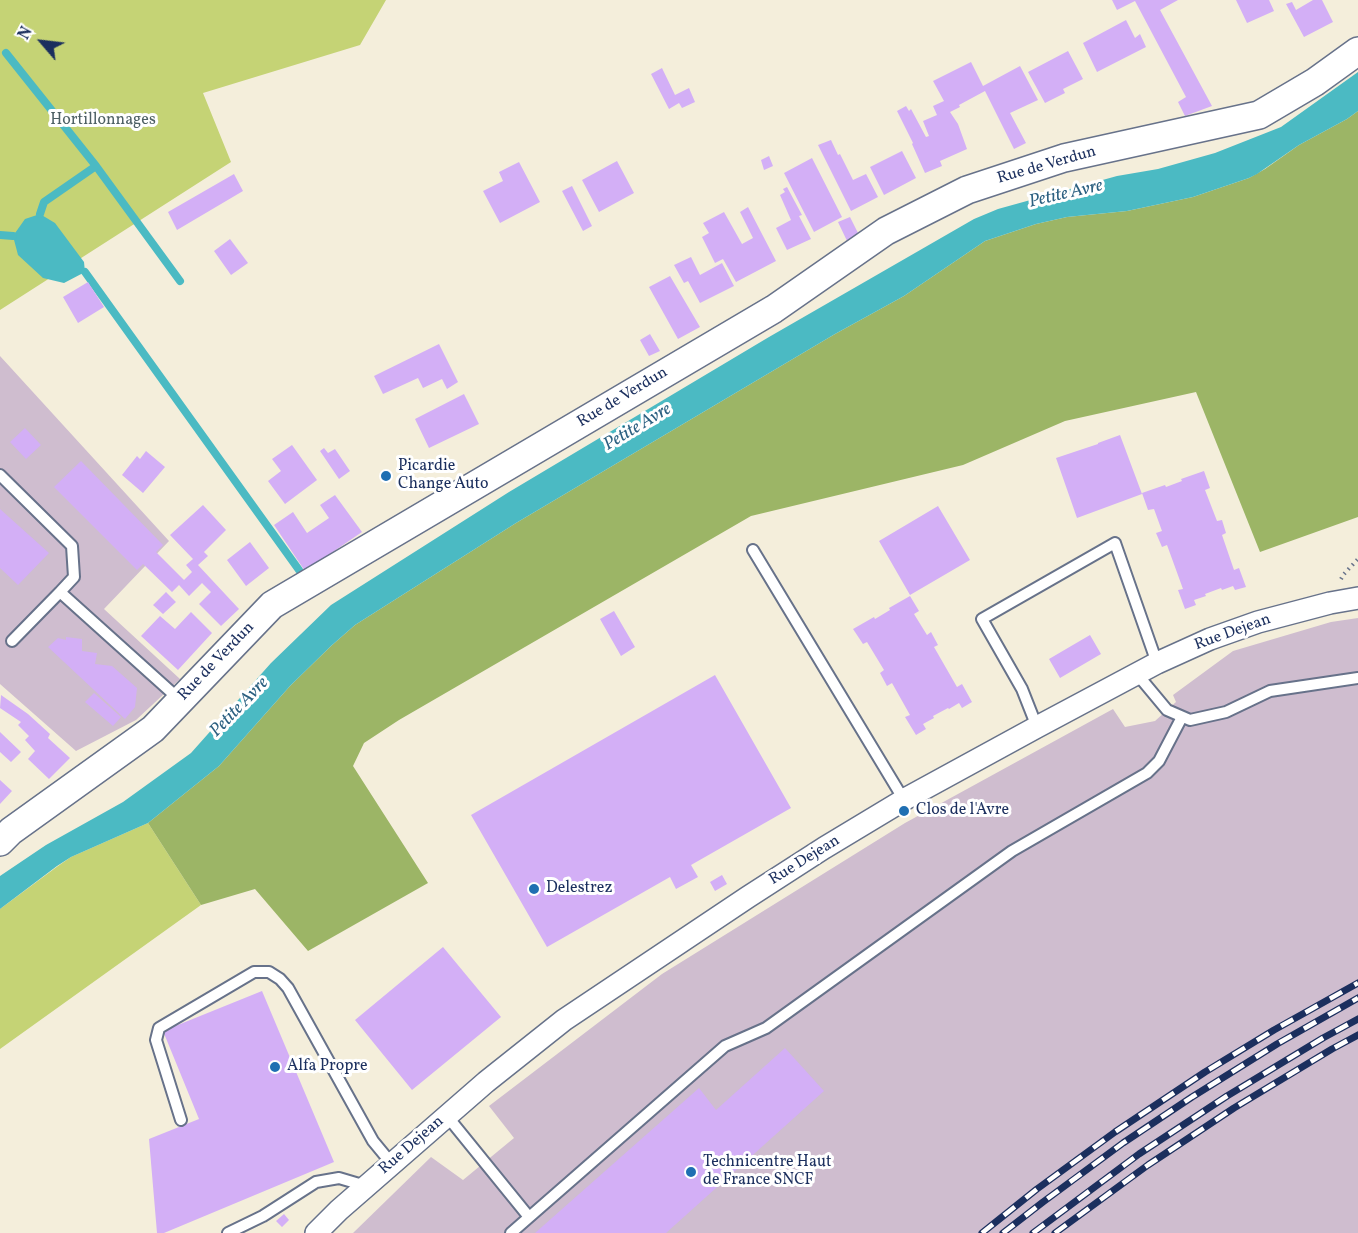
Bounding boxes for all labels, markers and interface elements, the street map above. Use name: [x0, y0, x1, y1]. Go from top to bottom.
north arrow: [12, 12, 72, 72]
text: N: [14, 23, 39, 44]
park label: Hortillonnages: [50, 111, 156, 131]
street label: Rue de Verdun: [995, 143, 1099, 189]
water label: Petite Avre: [1027, 176, 1105, 214]
street label: Rue de Verdun: [574, 364, 672, 432]
water label: Petite Avre: [600, 399, 676, 457]
place label: Picardie Change Auto: [398, 457, 488, 495]
marker: Picardie Change Auto: [379, 469, 393, 483]
street label: Rue Dejean: [1192, 610, 1274, 656]
street label: Rue de Verdun: [175, 619, 259, 705]
water label: Petite Avre: [206, 674, 274, 742]
place label: Clos de l'Avre: [916, 801, 1009, 821]
marker: Clos de l'Avre: [897, 804, 911, 818]
street label: Rue Dejean: [766, 832, 844, 890]
place label: Delestrez: [546, 879, 612, 899]
marker: Delestrez: [527, 882, 541, 896]
place label: Alfa Propre: [287, 1057, 368, 1077]
marker: Alfa Propre: [268, 1060, 282, 1074]
street label: Rue Dejean: [376, 1113, 448, 1179]
place label: Technicentre Haut de France SNCF: [703, 1153, 832, 1191]
marker: Technicentre Haut de France SNCF: [684, 1165, 698, 1179]

